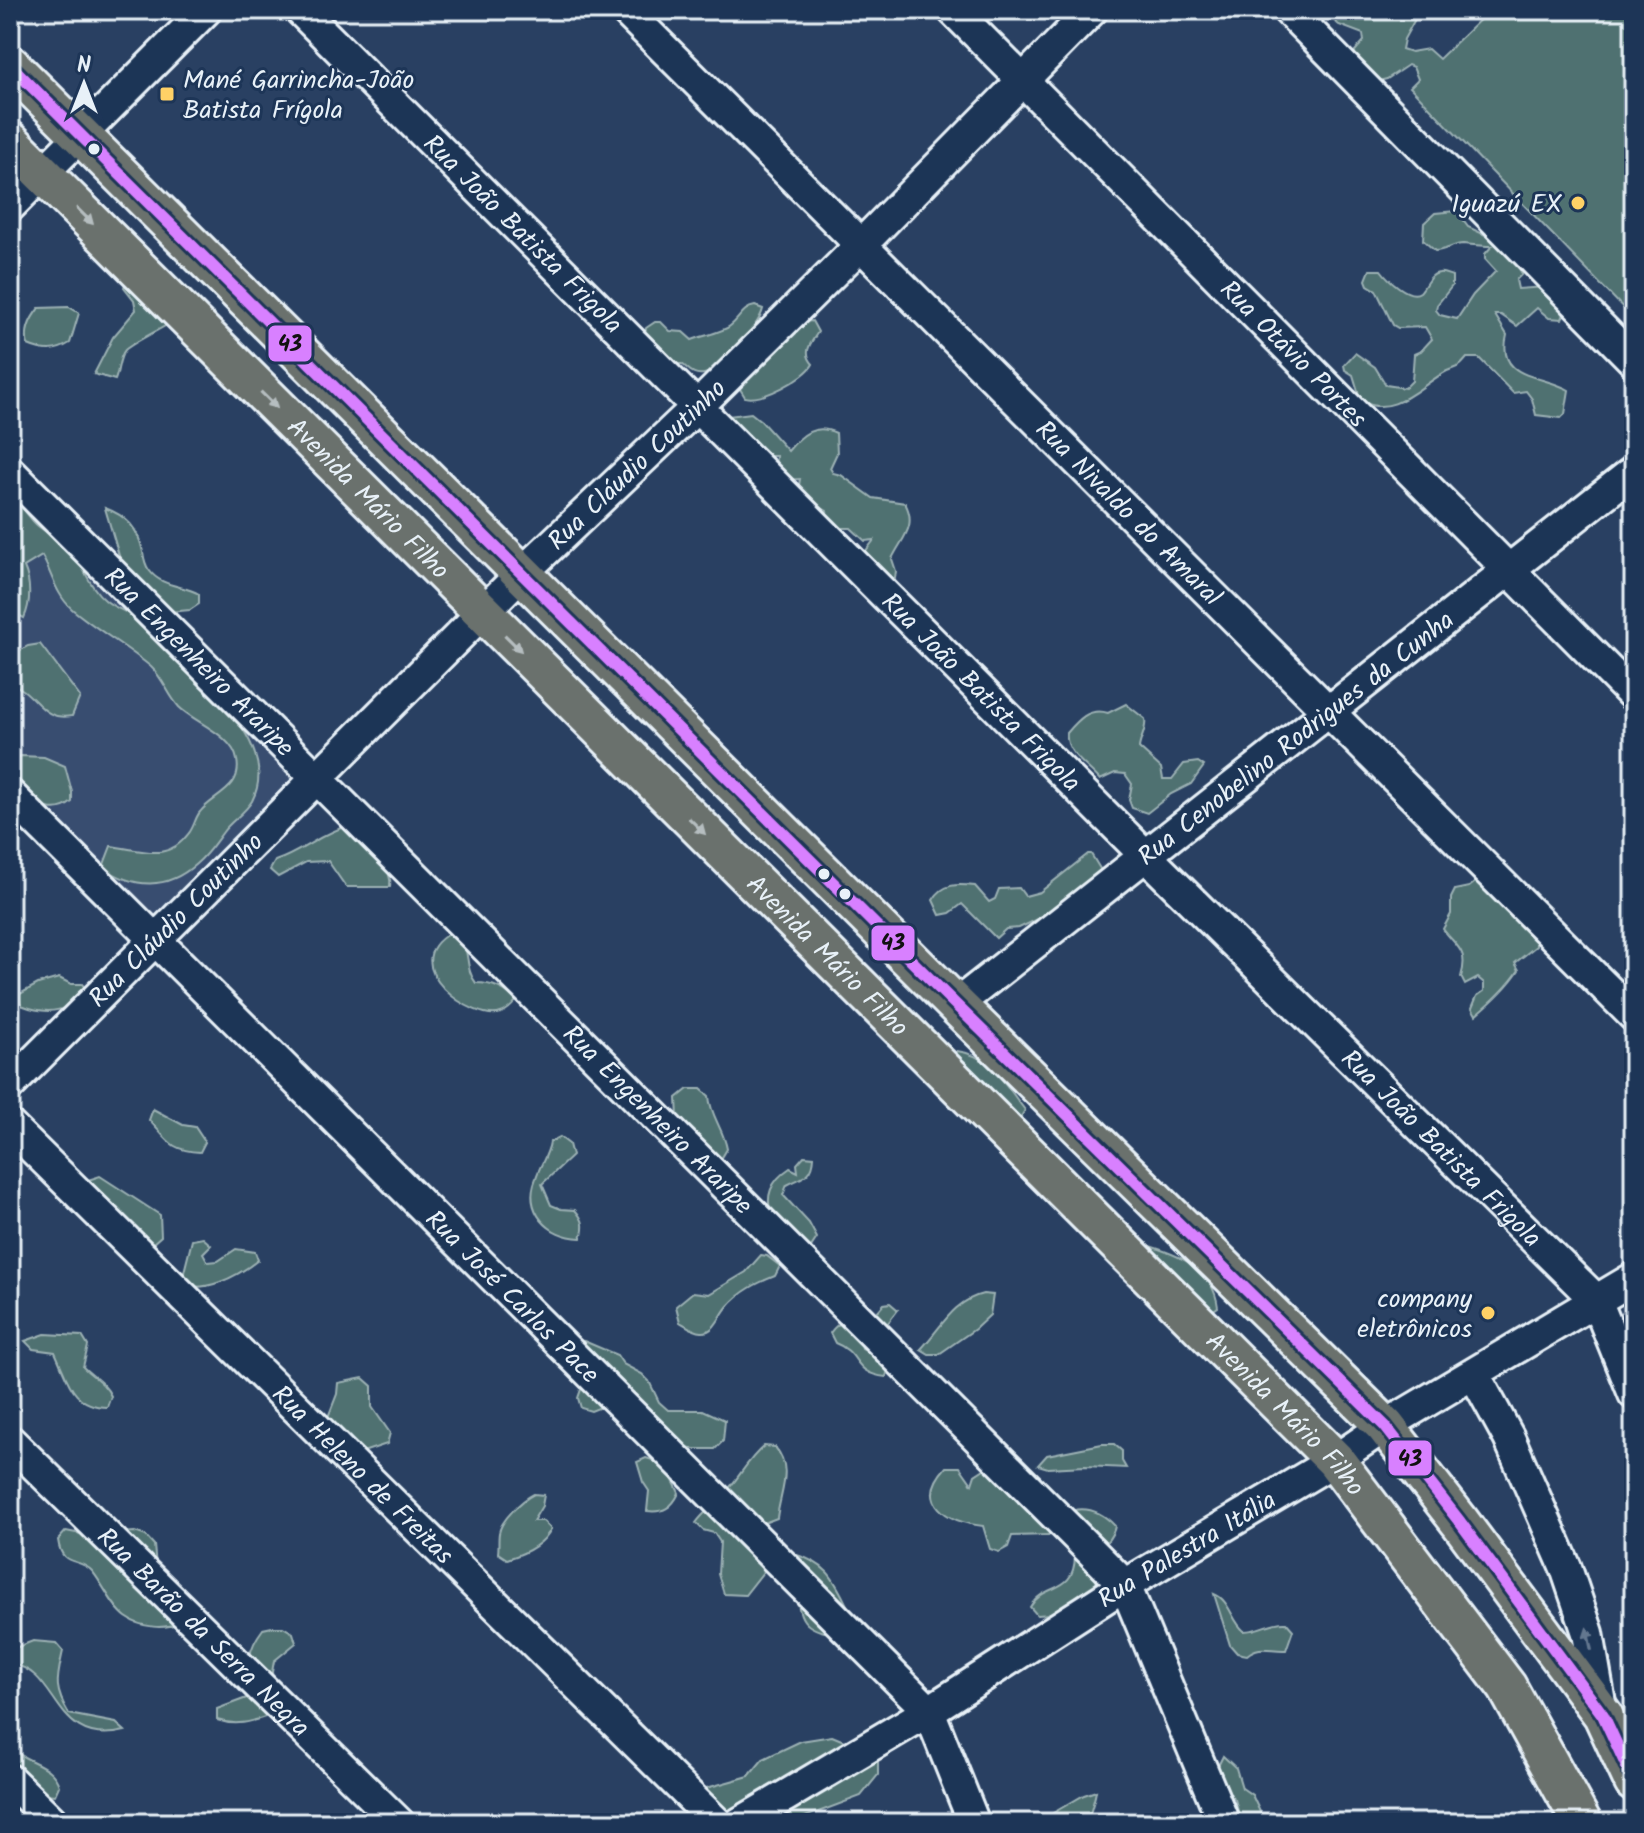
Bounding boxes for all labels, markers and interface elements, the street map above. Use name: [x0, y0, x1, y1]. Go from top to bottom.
north arrow: [44, 44, 124, 124]
text: N: [77, 49, 91, 84]
place label: Mané Garrincha-João Batista Frígola: [183, 60, 414, 132]
marker: Mané Garrincha-João Batista Frígola: [158, 85, 176, 103]
street label: Rua João Batista Frigola: [412, 125, 632, 345]
unlabelled marker: [86, 141, 102, 157]
place label: Iguazú EX: [1451, 184, 1563, 226]
marker: Iguazú EX: [1569, 194, 1587, 212]
one-way arrow: [75, 206, 94, 225]
street label: Rua Otávio Portes: [1209, 271, 1376, 439]
line badge: 43: [267, 324, 313, 363]
text: 43: [278, 328, 302, 363]
street label: Rua Cláudio Coutinho: [539, 370, 737, 562]
one-way arrow: [259, 390, 278, 409]
street label: Avenida Mário Filho: [276, 408, 459, 590]
street label: Rua Nivaldo do Amaral: [1024, 411, 1231, 617]
street label: Rua Engenheiro Araripe: [93, 558, 304, 768]
street label: Rua João Batista Frigola: [870, 583, 1090, 803]
street label: Rua Cenobelino Rodrigues da Cunha: [1129, 601, 1464, 878]
one-way arrow: [503, 633, 521, 652]
one-way arrow: [687, 816, 706, 835]
street label: Rua Cláudio Coutinho: [79, 823, 275, 1019]
street label: Avenida Mário Filho: [735, 866, 918, 1048]
unlabelled marker: [816, 866, 832, 882]
unlabelled marker: [837, 886, 853, 902]
line badge: 43: [870, 924, 916, 962]
text: 43: [881, 927, 905, 962]
street label: Rua Engenheiro Araripe: [552, 1015, 762, 1226]
street label: Rua João Batista Frigola: [1330, 1040, 1551, 1259]
street label: Rua José Carlos Pace: [414, 1201, 609, 1395]
place label: company eletrônicos: [1357, 1279, 1473, 1351]
marker: company eletrônicos: [1479, 1304, 1497, 1322]
street label: Avenida Mário Filho: [1194, 1323, 1375, 1506]
street label: Rua Heleno de Freitas: [261, 1376, 463, 1576]
line badge: 43: [1387, 1439, 1433, 1477]
text: 43: [1398, 1443, 1422, 1478]
street label: Rua Palestra Itália: [1090, 1480, 1285, 1620]
street label: Rua Barão da Serra Negra: [86, 1518, 319, 1748]
one-way arrow: [1582, 1626, 1595, 1651]

